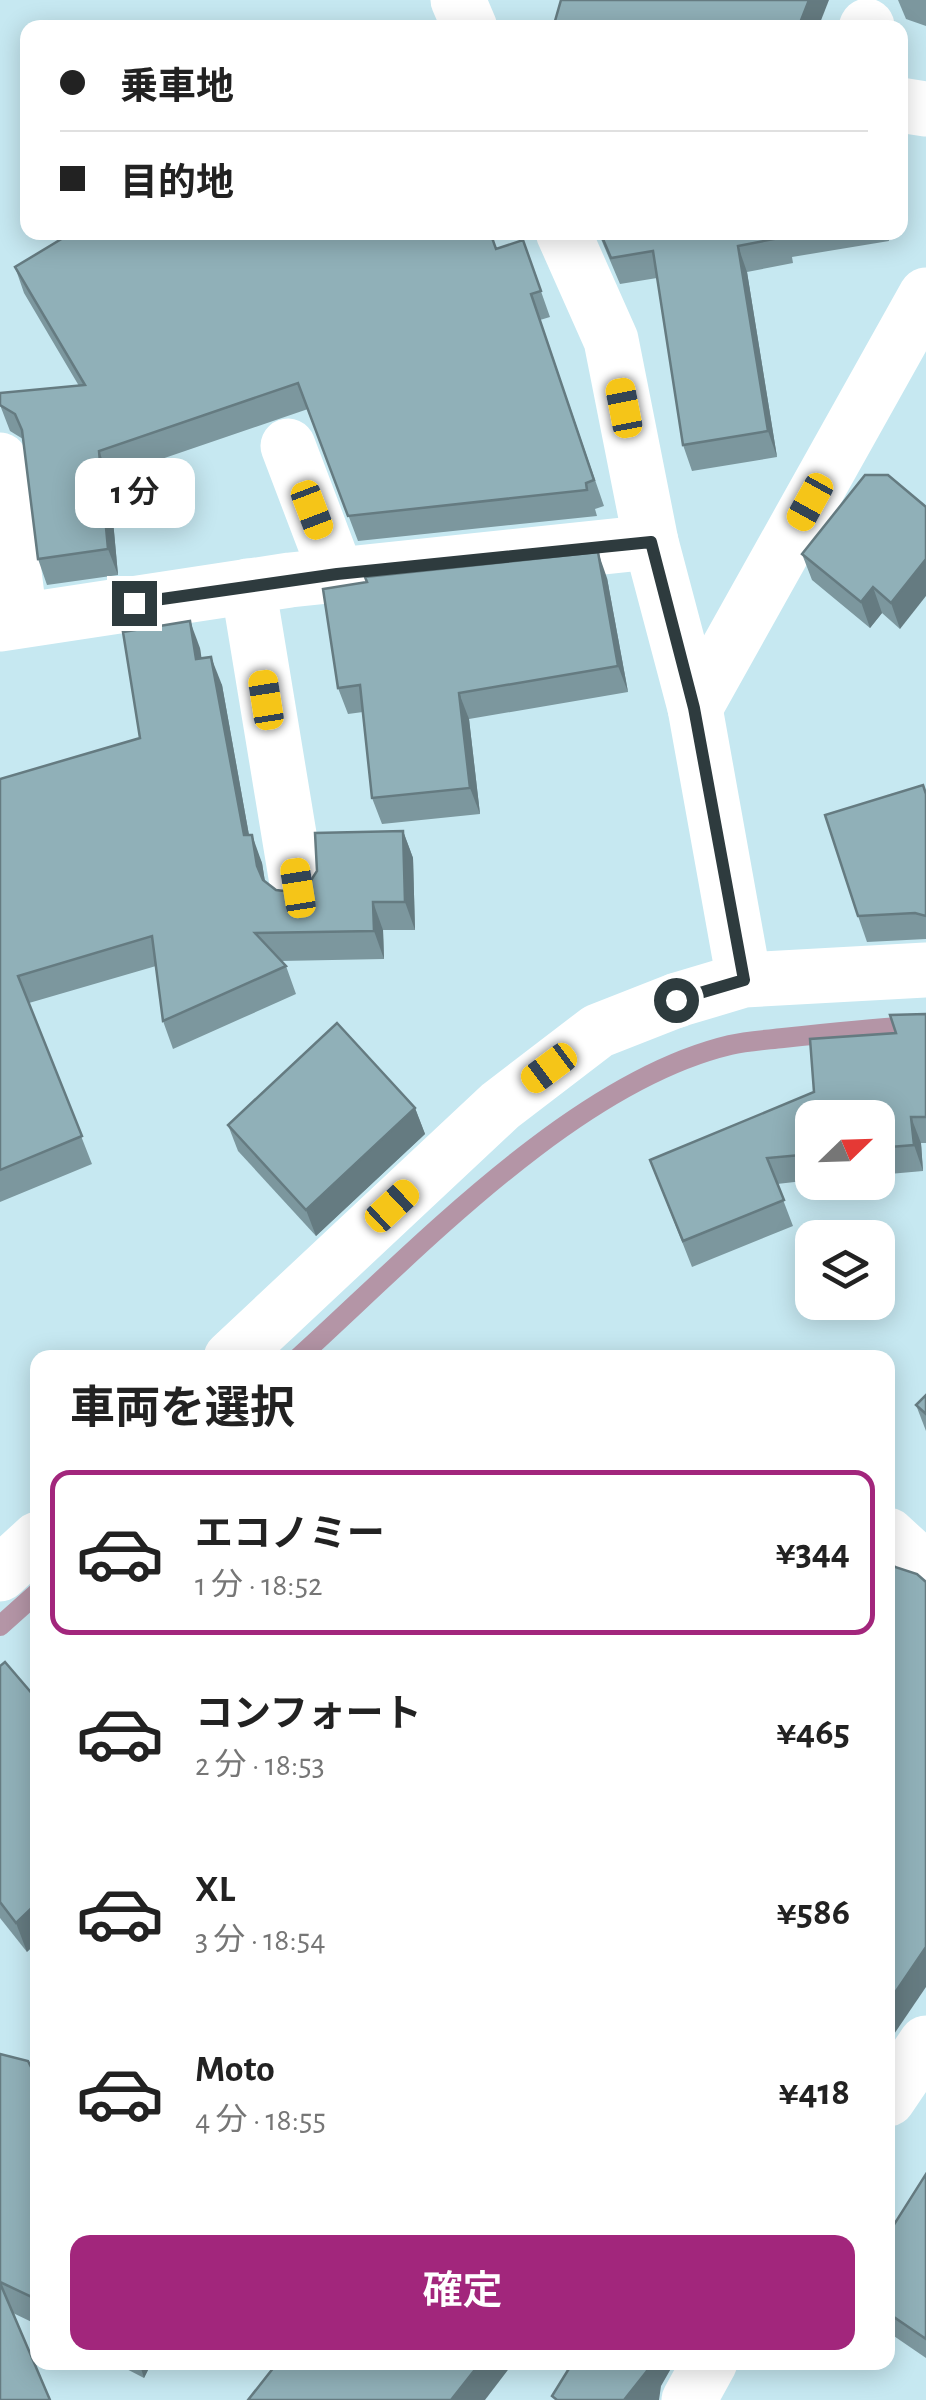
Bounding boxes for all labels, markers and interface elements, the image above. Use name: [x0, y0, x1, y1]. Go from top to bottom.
text: 乗車地: [120, 69, 234, 107]
text: 目的地: [120, 165, 234, 203]
car: [604, 376, 644, 440]
callout: 1 分: [74, 458, 194, 528]
car: [782, 468, 838, 536]
text: 1 分: [111, 477, 159, 509]
car: [287, 477, 337, 543]
route end: [112, 581, 157, 626]
car: [246, 668, 286, 732]
car: [278, 856, 318, 920]
route start: [654, 978, 699, 1023]
car: [516, 1038, 582, 1098]
north arrow: [795, 1100, 895, 1200]
map controls: [795, 1100, 895, 1320]
car: [360, 1175, 424, 1237]
button: layers: [795, 1220, 895, 1320]
text: 車両を選択: [70, 1387, 295, 1432]
icon: car: [75, 1508, 165, 1598]
text: エコノミー: [195, 1516, 385, 1554]
text: ¥344: [775, 1534, 850, 1572]
text: 1 分 · 18:52: [195, 1569, 323, 1601]
icon: car: [75, 1688, 165, 1778]
text: コンフォート: [195, 1696, 422, 1734]
text: ¥465: [776, 1714, 850, 1752]
text: 2 分 · 18:53: [195, 1749, 325, 1781]
icon: car: [75, 1868, 165, 1958]
text: XL: [195, 1871, 235, 1909]
text: ¥586: [777, 1894, 850, 1932]
text: 3 分 · 18:54: [195, 1924, 326, 1956]
icon: car: [75, 2048, 165, 2138]
text: Moto: [195, 2051, 275, 2089]
text: ¥418: [778, 2074, 850, 2112]
text: 4 分 · 18:55: [195, 2104, 326, 2136]
button: 確定: [70, 2235, 855, 2350]

